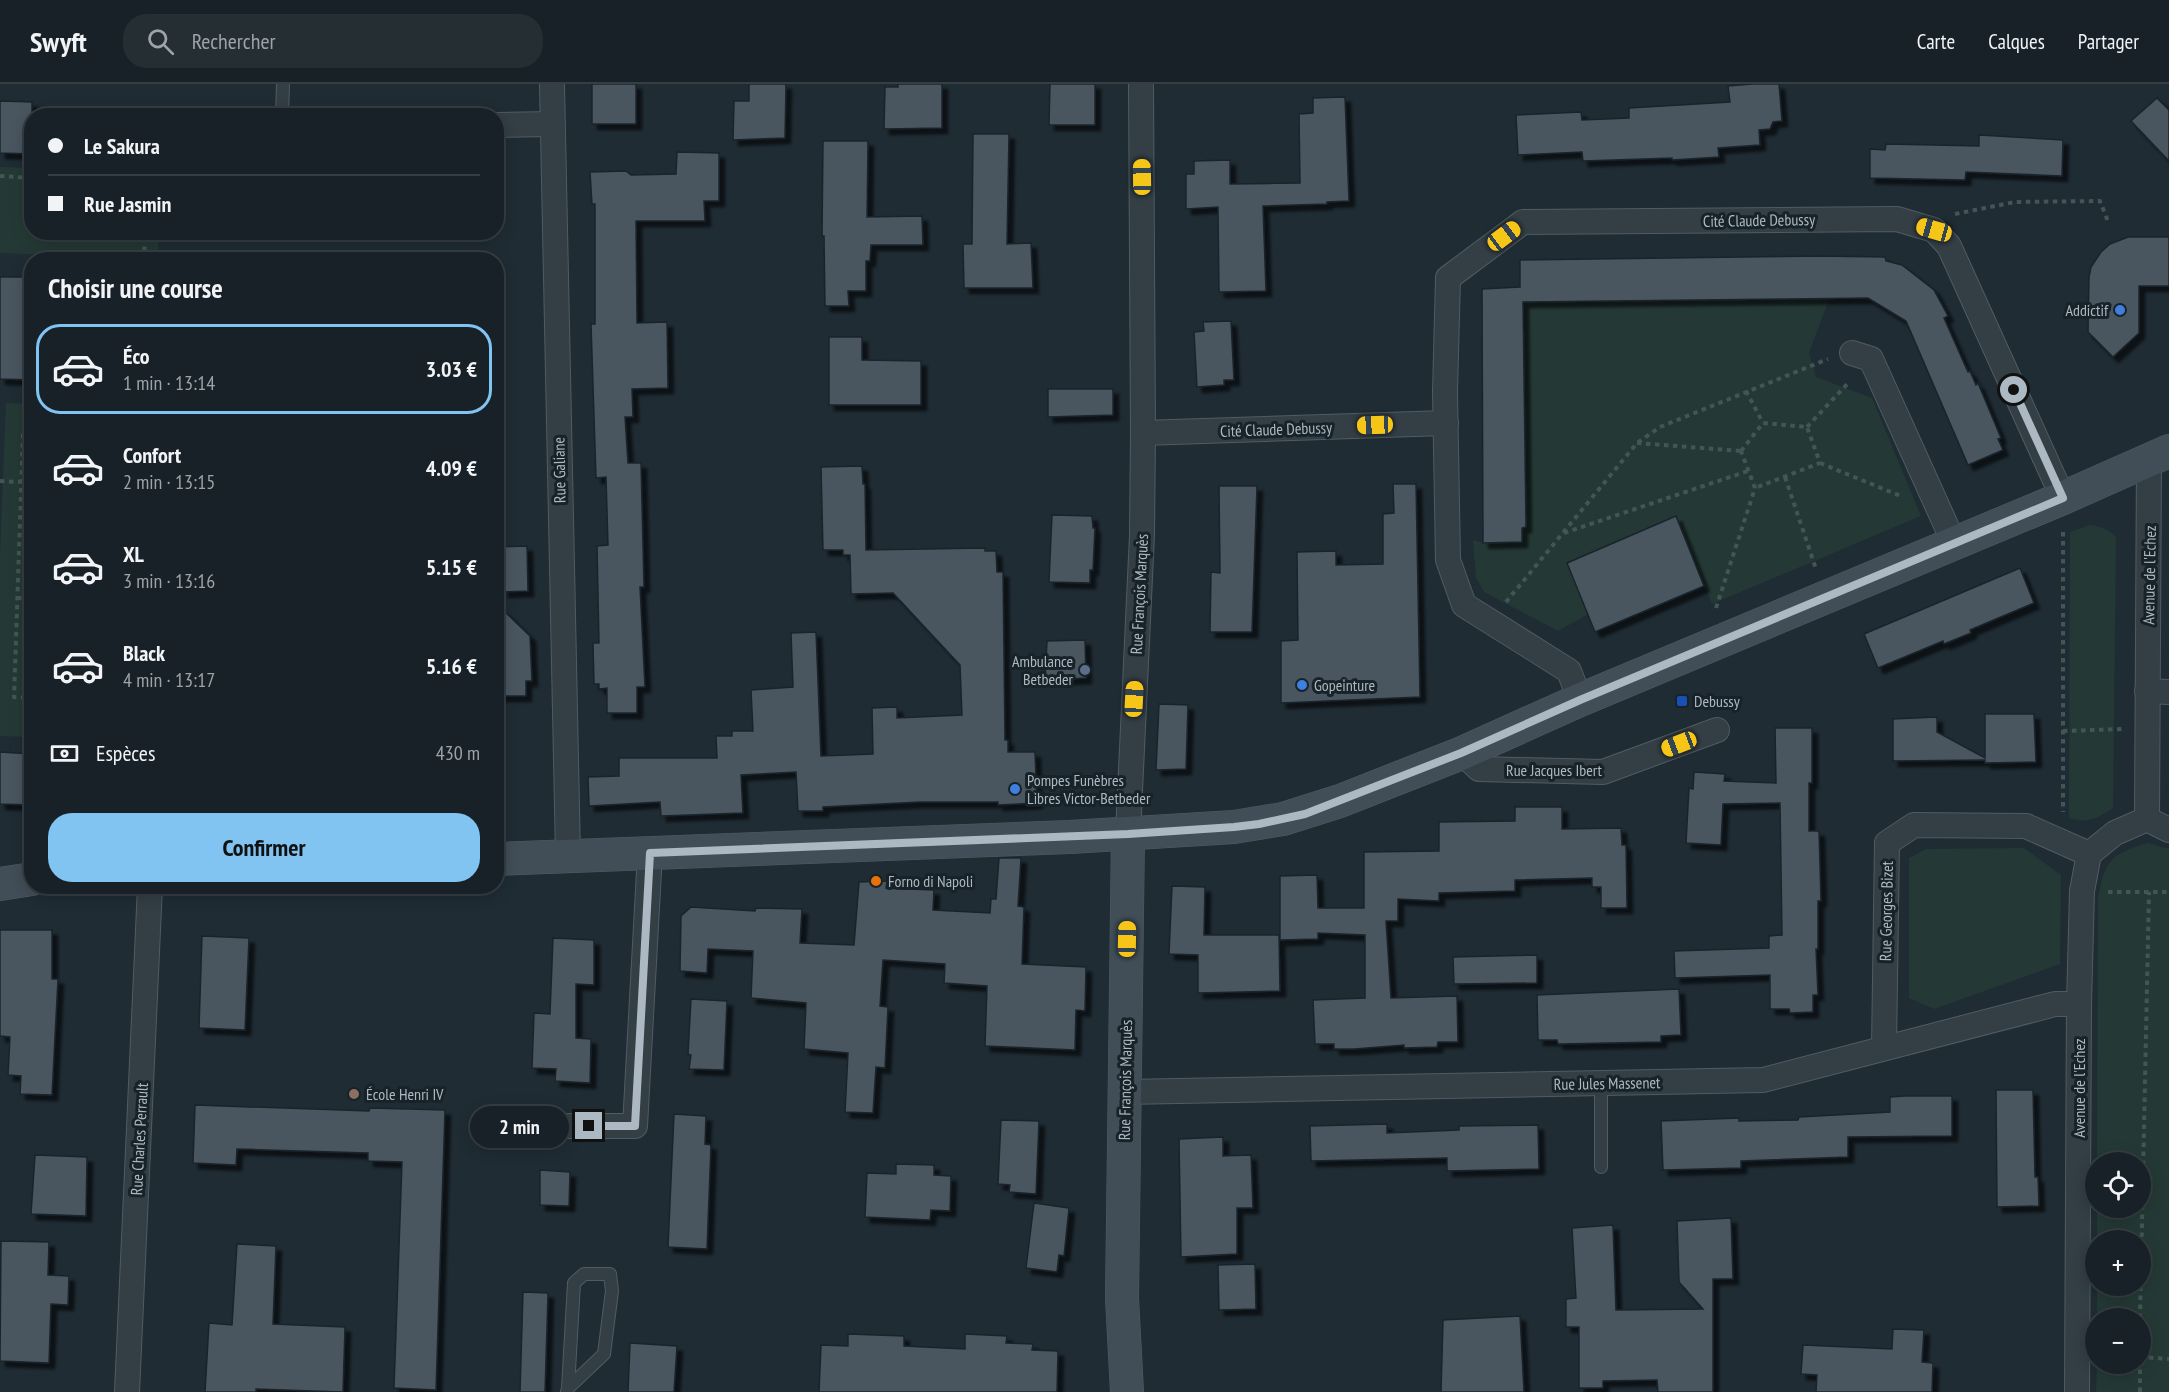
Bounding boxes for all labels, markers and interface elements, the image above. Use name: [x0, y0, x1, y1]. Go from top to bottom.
search box: [123, 14, 543, 68]
text: Swyft: [30, 23, 87, 60]
icon: search: [144, 25, 177, 58]
text: Rechercher: [192, 27, 276, 55]
text: Carte: [1917, 28, 1955, 55]
text: Calques: [1988, 28, 2045, 55]
text: Partager: [2078, 28, 2139, 55]
text: Le Sakura: [84, 132, 160, 160]
car: [1133, 159, 1151, 195]
text: Rue Jasmin: [84, 190, 171, 218]
street label: Cité Claude Debussy: [1703, 209, 1815, 231]
car: [1914, 216, 1954, 244]
car: [1484, 218, 1524, 254]
text: Choisir une course: [48, 271, 223, 305]
place label: Addictif: [2065, 300, 2109, 320]
marker: Addictif: [2113, 303, 2127, 317]
icon: car: [51, 342, 105, 396]
text: Éco: [123, 342, 150, 370]
text: 3.03 €: [426, 355, 477, 383]
text: 1 min · 13:14: [123, 370, 215, 396]
route start: [2000, 376, 2027, 403]
car: [1357, 415, 1393, 435]
street label: Cité Claude Debussy: [1220, 417, 1332, 441]
street label: Rue Galiane: [548, 437, 570, 503]
icon: car: [51, 441, 105, 495]
text: Confort: [123, 441, 181, 469]
text: 4.09 €: [426, 454, 477, 482]
text: 2 min · 13:15: [123, 469, 215, 495]
street label: Avenue de l'Echez: [2138, 525, 2160, 625]
street label: Rue François Marquès: [1126, 533, 1152, 655]
icon: car: [51, 540, 105, 594]
text: XL: [123, 540, 144, 568]
text: 5.15 €: [426, 553, 477, 581]
text: 3 min · 13:16: [123, 568, 215, 594]
icon: car: [51, 639, 105, 693]
text: Black: [123, 639, 165, 667]
place label: Ambulance Betbeder: [1012, 651, 1074, 689]
text: 5.16 €: [426, 652, 477, 680]
marker: Ambulance Betbeder: [1078, 663, 1092, 677]
text: 4 min · 13:17: [123, 667, 215, 693]
place label: Gopeinture: [1314, 675, 1375, 695]
marker: Gopeinture: [1295, 678, 1309, 692]
car: [1124, 681, 1144, 717]
place label: Debussy: [1694, 691, 1740, 711]
marker: Debussy: [1675, 694, 1689, 708]
car: [1659, 729, 1699, 759]
icon: cash: [48, 737, 81, 770]
text: Espèces: [96, 739, 155, 767]
text: 430 m: [436, 740, 480, 766]
street label: Rue Jacques Ibert: [1506, 760, 1603, 780]
place label: Pompes Funèbres Libres Victor-Betbeder: [1027, 770, 1151, 808]
marker: Pompes Funèbres Libres Victor-Betbeder: [1008, 782, 1022, 796]
button: Confirmer: [48, 813, 480, 882]
street label: Rue Georges Bizet: [1875, 860, 1897, 961]
place label: Forno di Napoli: [888, 871, 973, 891]
marker: Forno di Napoli: [869, 874, 883, 888]
car: [1118, 921, 1136, 957]
street label: Rue François Marquès: [1114, 1020, 1136, 1140]
street label: Avenue de l'Echez: [2069, 1038, 2089, 1138]
street label: Rue Jules Massenet: [1554, 1072, 1661, 1094]
street label: Rue Charles Perrault: [126, 1082, 152, 1196]
place label: École Henri IV: [366, 1084, 444, 1104]
marker: École Henri IV: [347, 1087, 361, 1101]
callout: 2 min: [469, 1105, 568, 1147]
route end: [575, 1112, 602, 1139]
text: 2 min: [499, 1114, 540, 1140]
map controls: [2085, 1152, 2151, 1374]
button: locate: [2085, 1152, 2151, 1218]
button: +: [2085, 1230, 2151, 1296]
button: −: [2085, 1308, 2151, 1374]

